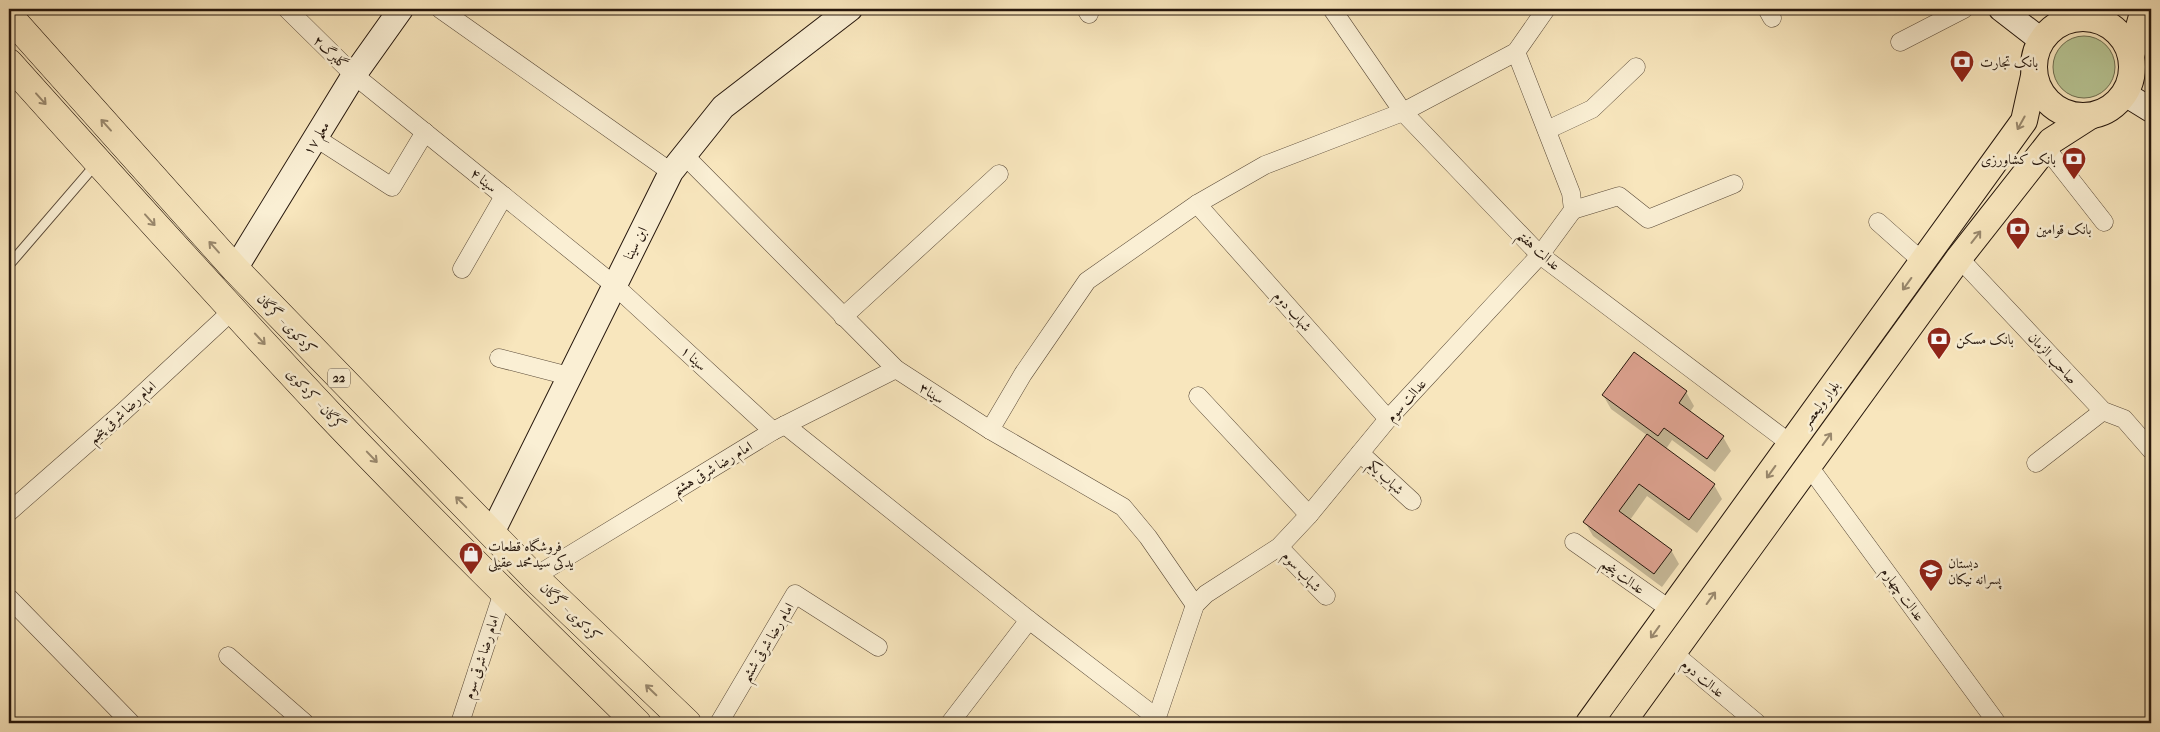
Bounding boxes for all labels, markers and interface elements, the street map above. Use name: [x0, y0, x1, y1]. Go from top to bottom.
street label: گلبرگ۲: [310, 32, 352, 73]
bank icon: بانک تجارت: [1949, 49, 1975, 83]
place label: بانک تجارت: [1980, 54, 2038, 71]
one-way arrow: [36, 92, 47, 105]
one-way arrow: [2016, 115, 2026, 130]
street label: معلم ۱۷: [299, 118, 338, 162]
one-way arrow: [100, 119, 112, 132]
bank icon: بانک کشاورزی: [2061, 146, 2087, 180]
place label: بانک کشاورزی: [1981, 151, 2056, 168]
street label: سینا ۴: [467, 165, 500, 196]
one-way arrow: [144, 213, 156, 226]
bank icon: بانک قوامین: [2005, 216, 2031, 250]
place label: بانک قوامین: [2036, 221, 2092, 238]
street label: ابن سینا: [620, 224, 651, 262]
street label: عدالت هفتم: [1510, 227, 1564, 278]
one-way arrow: [1970, 231, 1981, 244]
one-way arrow: [208, 240, 220, 253]
one-way arrow: [1902, 277, 1912, 291]
street label: شهاب دوم: [1267, 288, 1315, 338]
street label: کردکوی - گرگان: [253, 290, 321, 358]
bank icon: بانک مسکن: [1926, 326, 1952, 360]
street label: صاحب الزمان: [2024, 329, 2081, 388]
place label: بانک مسکن: [1956, 331, 2014, 349]
one-way arrow: [254, 333, 266, 346]
street label: سینا ۱: [677, 342, 710, 375]
street label: گرگان - کردکوی: [283, 364, 349, 434]
road number: 22: [328, 368, 350, 388]
street label: عدالت سوم: [1383, 375, 1433, 428]
street label: بلوار ولیعصر: [1797, 377, 1844, 433]
street label: امام رضا شرقی پنجم: [85, 378, 163, 451]
street label: سینا۳: [916, 379, 947, 408]
one-way arrow: [1822, 432, 1832, 446]
street label: امام رضا شرقی هشتم: [669, 438, 758, 503]
one-way arrow: [366, 451, 378, 463]
street label: شهاب یکم: [1361, 457, 1407, 502]
one-way arrow: [1766, 465, 1776, 479]
one-way arrow: [455, 496, 467, 508]
place label: فروشگاه قطعات یدکی سیدمحمد عقیلی: [488, 537, 574, 572]
shop icon: فروشگاه قطعات یدکی سیدمحمد عقیلی: [458, 541, 484, 575]
street label: شهاب سوم: [1276, 547, 1325, 598]
street label: عدالت پنجم: [1595, 555, 1648, 602]
place label: دبستان پسرانه نیکان: [1948, 555, 2002, 590]
school or university icon: دبستان پسرانه نیکان: [1918, 558, 1944, 592]
street label: عدالت چهارم: [1874, 564, 1928, 627]
street label: کردکوی - گرگان: [537, 578, 605, 646]
one-way arrow: [1706, 591, 1716, 605]
street label: امام رضا شرقی ششم: [737, 600, 802, 687]
street label: امام رضا شرقی سوم: [460, 613, 507, 703]
one-way arrow: [1650, 625, 1660, 639]
street label: عدالت دوم: [1675, 655, 1728, 704]
one-way arrow: [646, 684, 658, 696]

